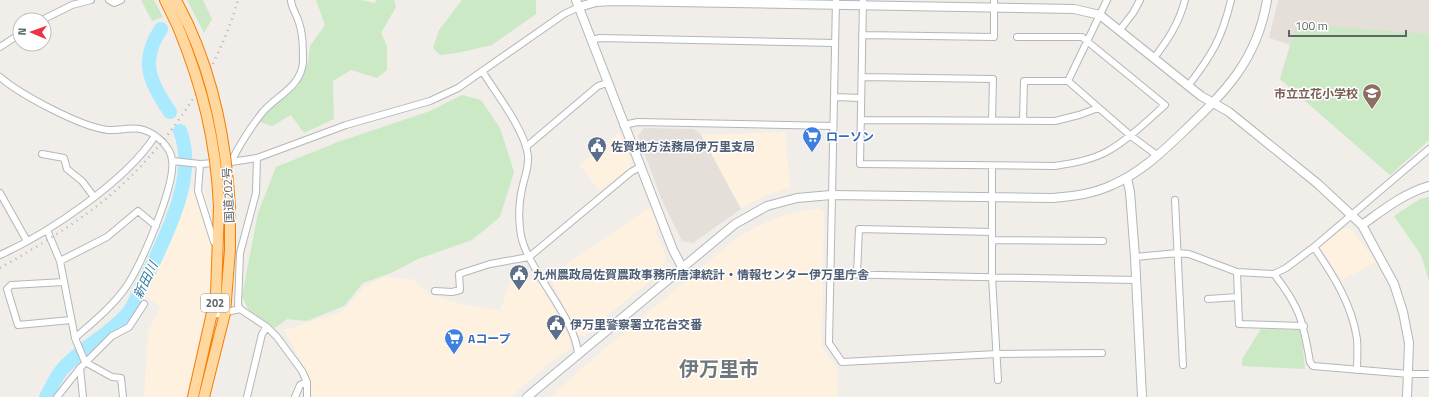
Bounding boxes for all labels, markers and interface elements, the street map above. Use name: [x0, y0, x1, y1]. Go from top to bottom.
north arrow: [12, 12, 52, 52]
scale bar: [1289, 12, 1406, 38]
text: 100 m: [1295, 16, 1328, 35]
text: N: [14, 28, 30, 36]
school or university icon: 市立立花小学校: [1361, 82, 1383, 110]
place label: 市立立花小学校: [1274, 84, 1358, 103]
supermarket icon: ローソン: [801, 125, 823, 153]
place label: ローソン: [826, 127, 874, 146]
public building icon: 佐賀地方法務局伊万里支局: [586, 135, 608, 163]
place label: 佐賀地方法務局伊万里支局: [611, 137, 755, 156]
street label: 国道202号: [217, 166, 239, 224]
water label: 新田川: [127, 256, 163, 302]
public building icon: 九州農政局佐賀農政事務所唐津統計・情報センター伊万里庁舎: [508, 263, 530, 291]
place label: 九州農政局佐賀農政事務所唐津統計・情報センター伊万里庁舎: [533, 265, 869, 284]
road number: 202: [201, 294, 229, 312]
public building icon: 伊万里警察署立花台交番: [545, 313, 567, 341]
place label: 伊万里警察署立花台交番: [570, 315, 703, 334]
supermarket icon: Aコープ: [443, 327, 465, 355]
place label: Aコープ: [468, 329, 511, 348]
district label: 伊万里市: [679, 353, 759, 384]

